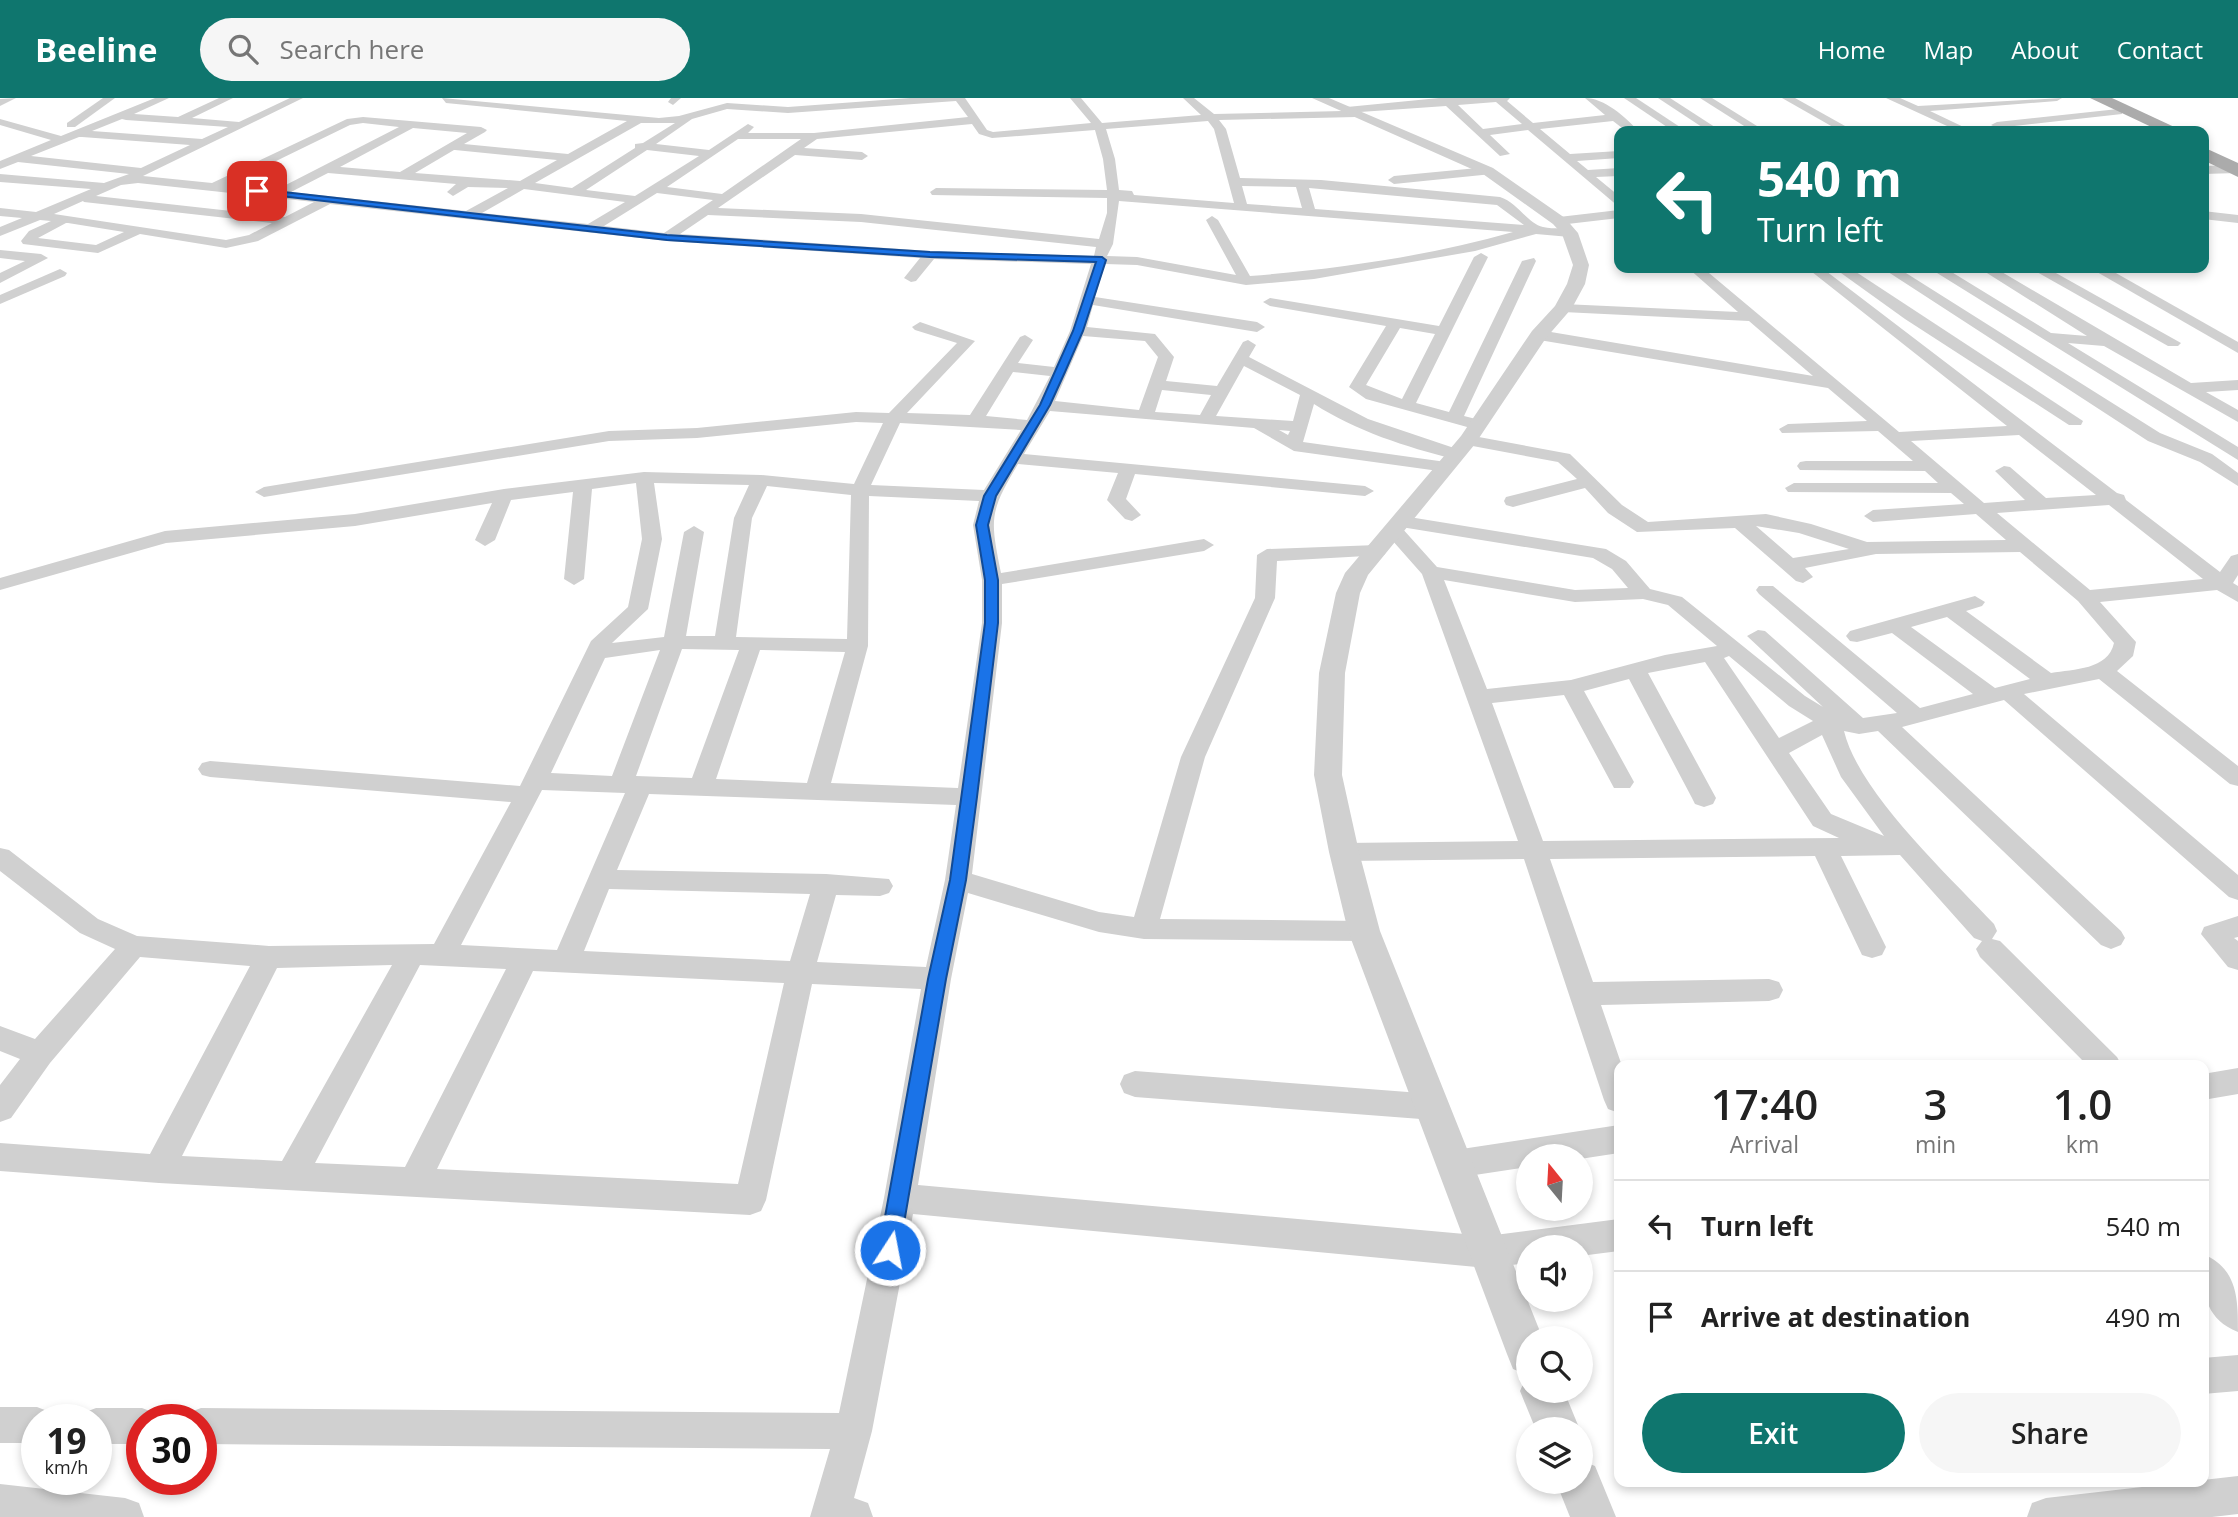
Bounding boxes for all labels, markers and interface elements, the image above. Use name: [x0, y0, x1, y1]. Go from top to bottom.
search box: [200, 18, 690, 81]
text: Beeline: [35, 27, 158, 72]
icon: search: [224, 30, 262, 68]
text: Search here: [280, 31, 424, 67]
text: Home: [1818, 33, 1886, 66]
text: Map: [1924, 33, 1973, 66]
text: About: [2011, 33, 2079, 66]
text: Contact: [2117, 33, 2203, 66]
text: 540 m: [1757, 145, 1902, 211]
icon: left: [1642, 154, 1733, 245]
pin: [227, 161, 287, 221]
icon: arrive: [238, 172, 276, 210]
text: Turn left: [1757, 208, 1883, 251]
text: 17:40: [1711, 1075, 1818, 1132]
text: 3: [1923, 1075, 1948, 1132]
text: 1.0: [2053, 1075, 2112, 1132]
text: Arrival: [1730, 1128, 1799, 1160]
text: min: [1915, 1128, 1956, 1160]
text: km: [2066, 1128, 2099, 1160]
north arrow: [1516, 1144, 1592, 1222]
map controls: [1516, 1144, 1593, 1494]
icon: left: [1642, 1207, 1680, 1245]
text: Turn left: [1701, 1208, 1813, 1244]
text: 540 m: [2106, 1208, 2181, 1244]
position arrow: [853, 1213, 927, 1287]
button: sound: [1516, 1235, 1593, 1312]
icon: arrive: [1642, 1298, 1680, 1336]
text: Arrive at destination: [1701, 1299, 1970, 1335]
text: 490 m: [2106, 1299, 2181, 1335]
button: search: [1516, 1326, 1593, 1403]
button: Exit: [1642, 1393, 1905, 1473]
button: Share: [1919, 1393, 2181, 1473]
speed limit sign: 30: [126, 1404, 217, 1495]
text: 19: [46, 1417, 87, 1464]
button: layers: [1516, 1417, 1593, 1494]
text: km/h: [45, 1455, 88, 1479]

